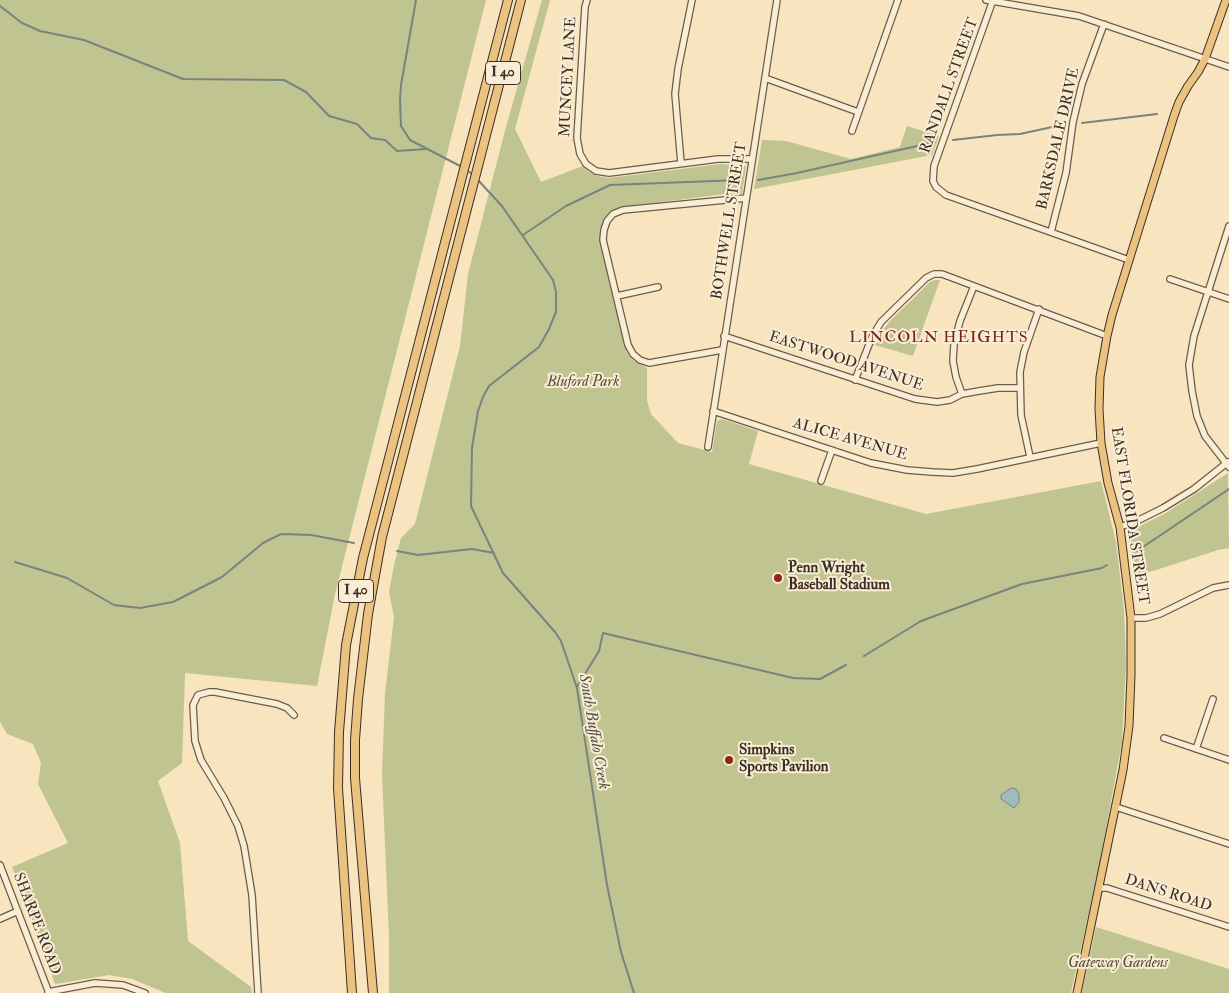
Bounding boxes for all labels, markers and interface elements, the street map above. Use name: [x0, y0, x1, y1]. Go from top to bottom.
street label: MUNCEY LANE: [557, 16, 581, 138]
street label: RANDALL STREET: [917, 16, 983, 156]
road number: I 40: [486, 62, 520, 84]
street label: BARKSDALE DRIVE: [1034, 66, 1084, 212]
street label: BOTHWELL STREET: [709, 141, 751, 301]
street label: EASTWOOD AVENUE: [766, 329, 926, 395]
district label: LINCOLN HEIGHTS: [847, 329, 1031, 349]
park label: Bluford Park: [547, 374, 619, 392]
street label: ALICE AVENUE: [791, 415, 909, 465]
street label: EAST FLORIDA STREET: [1106, 426, 1152, 606]
place label: Penn Wright Baseball Stadium: [788, 560, 890, 595]
marker: Penn Wright Baseball Stadium: [772, 572, 784, 584]
road number: I 40: [338, 580, 374, 602]
water label: South Buffalo Creek: [573, 673, 613, 791]
place label: Simpkins Sports Pavilion: [739, 742, 828, 777]
marker: Simpkins Sports Pavilion: [723, 754, 735, 766]
street label: SHARPE ROAD: [8, 870, 64, 978]
street label: DANS ROAD: [1122, 871, 1214, 917]
park label: Gateway Gardens: [1068, 955, 1168, 973]

